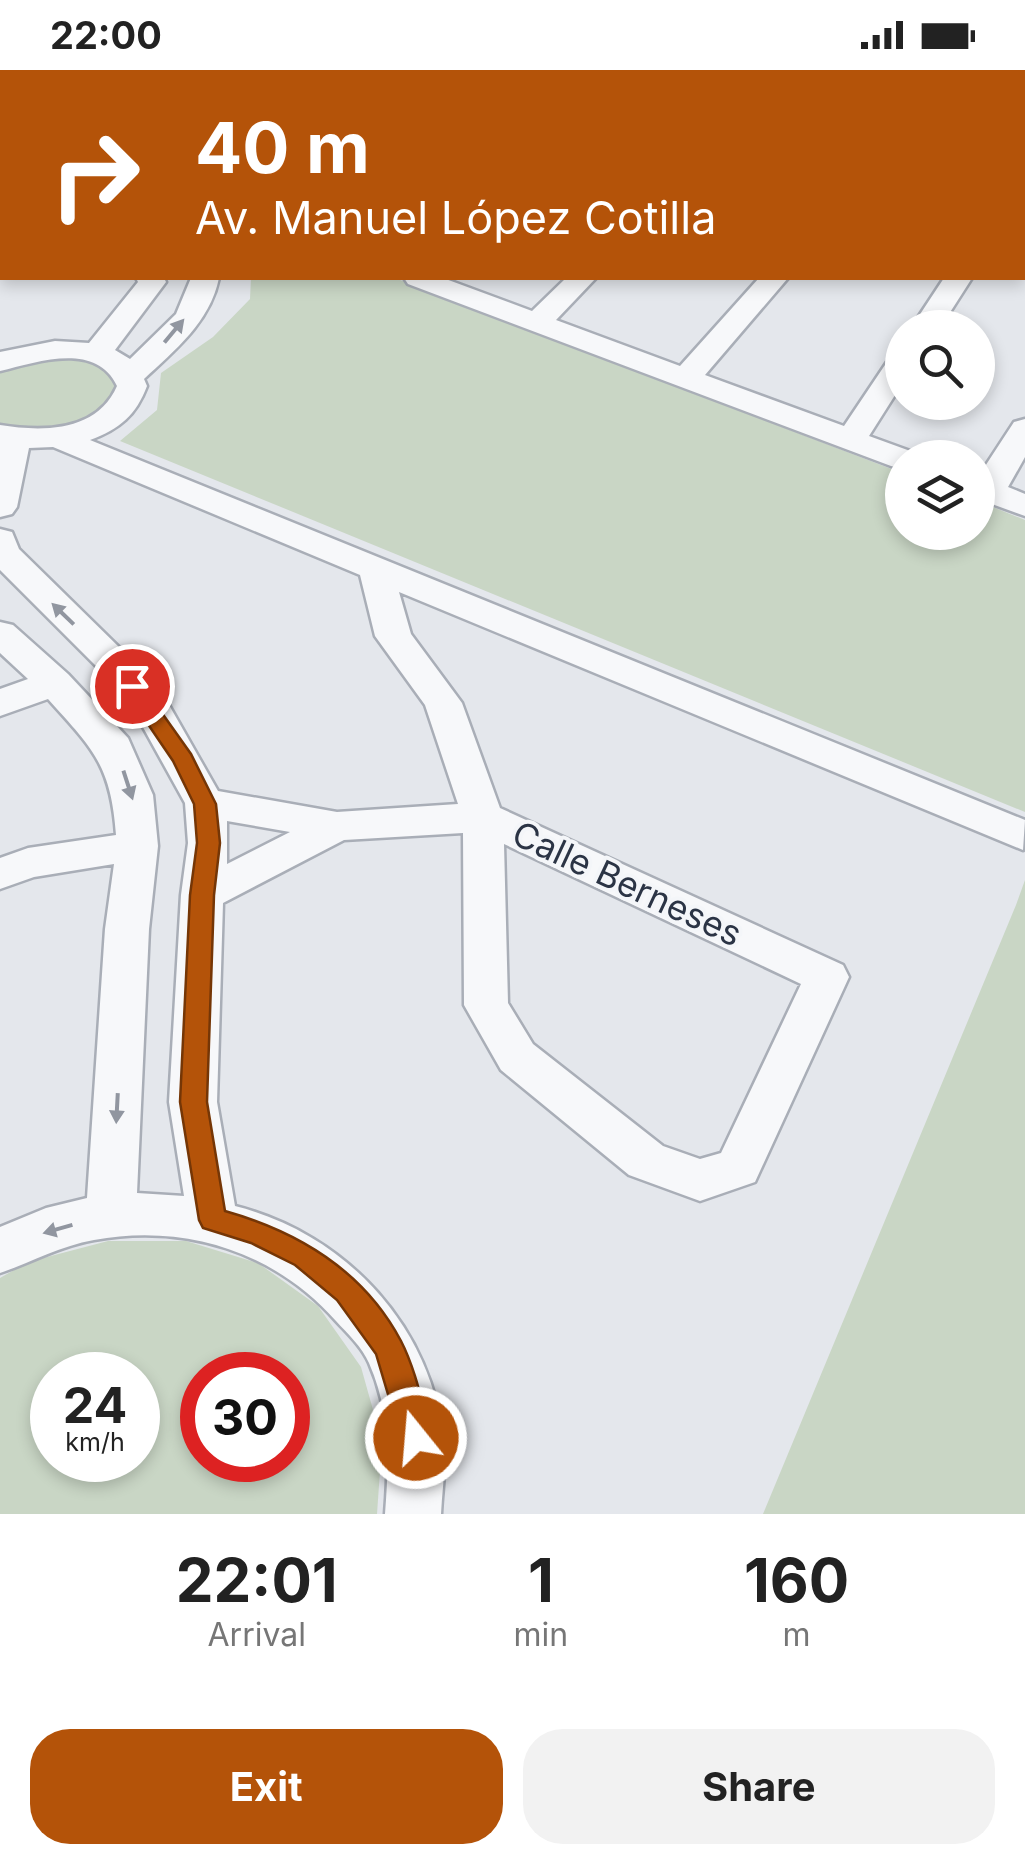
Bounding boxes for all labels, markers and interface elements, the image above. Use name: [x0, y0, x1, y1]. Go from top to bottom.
text: 22:00: [50, 12, 162, 58]
text: 40 m: [195, 105, 370, 190]
icon: right: [30, 110, 160, 240]
text: Av. Manuel López Cotilla: [195, 190, 716, 245]
map controls: [885, 310, 995, 550]
button: search: [885, 310, 995, 420]
one-way arrow: [163, 319, 185, 344]
button: layers: [885, 440, 995, 550]
one-way arrow: [51, 603, 75, 626]
pin: [90, 644, 175, 729]
icon: arrive: [105, 659, 160, 714]
one-way arrow: [122, 771, 137, 801]
street label: Calle Berneses: [506, 812, 749, 955]
one-way arrow: [109, 1093, 125, 1125]
one-way arrow: [42, 1222, 73, 1238]
speed limit sign: 30: [180, 1352, 310, 1482]
text: 24: [63, 1375, 127, 1435]
position arrow: [364, 1386, 468, 1490]
text: km/h: [65, 1427, 125, 1457]
text: 22:01: [176, 1544, 338, 1616]
text: 1: [528, 1544, 554, 1616]
text: 160: [744, 1544, 849, 1616]
text: Arrival: [208, 1615, 306, 1654]
text: min: [513, 1615, 568, 1654]
text: m: [783, 1615, 811, 1654]
button: Exit: [30, 1729, 503, 1844]
button: Share: [523, 1729, 995, 1844]

